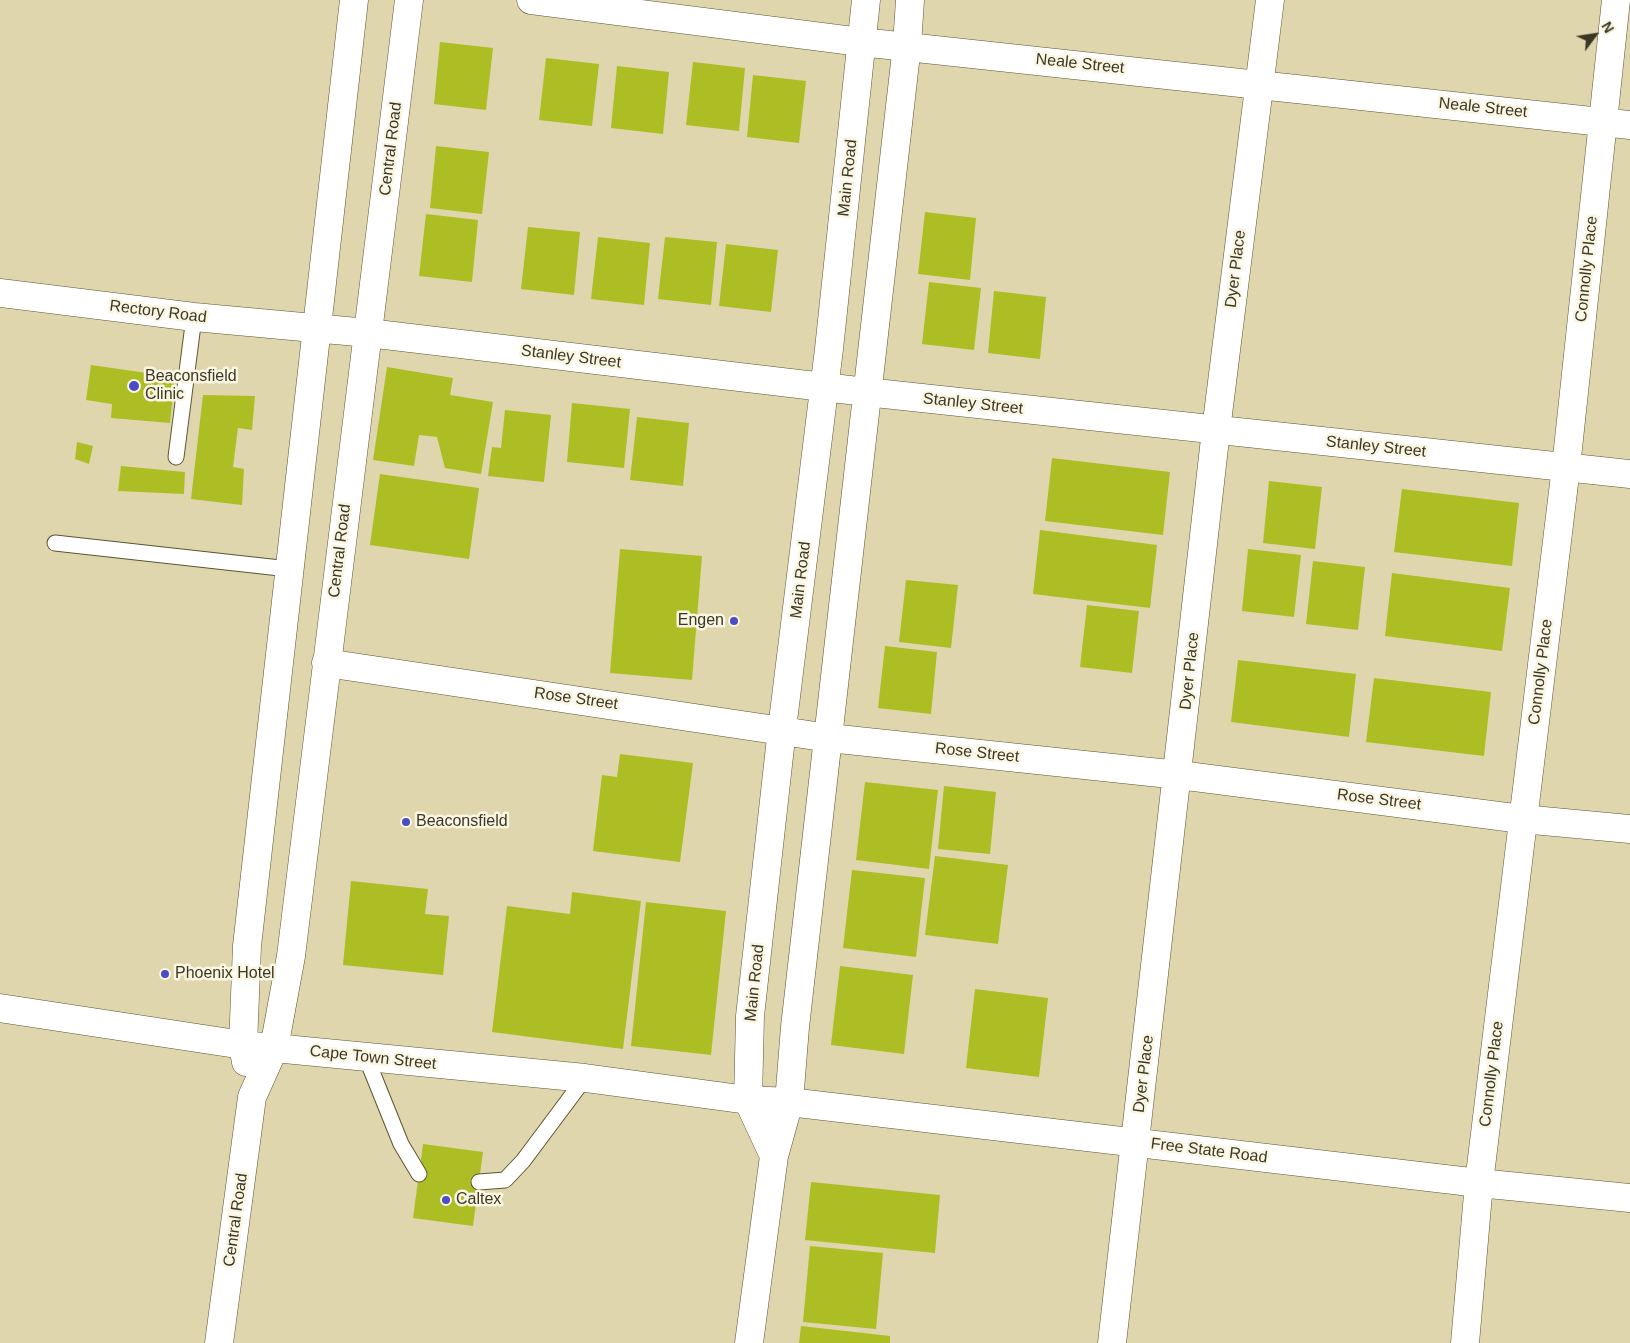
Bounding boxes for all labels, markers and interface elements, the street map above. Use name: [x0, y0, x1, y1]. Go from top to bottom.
north arrow: [1570, 10, 1620, 60]
text: N: [1598, 19, 1617, 36]
street label: Neale Street: [1035, 50, 1125, 78]
street label: Neale Street: [1438, 94, 1528, 122]
street label: Central Road: [376, 101, 406, 197]
street label: Main Road: [834, 139, 862, 217]
street label: Connolly Place: [1572, 215, 1602, 323]
street label: Dyer Place: [1222, 229, 1250, 309]
street label: Rectory Road: [108, 297, 208, 327]
street label: Stanley Street: [520, 341, 622, 373]
place label: Beaconsfield Clinic: [145, 367, 237, 405]
marker: Beaconsfield Clinic: [127, 379, 141, 393]
street label: Stanley Street: [922, 389, 1024, 419]
street label: Stanley Street: [1325, 432, 1427, 462]
street label: Central Road: [325, 503, 355, 599]
street label: Main Road: [787, 540, 815, 620]
place label: Engen: [678, 611, 724, 631]
marker: Engen: [728, 615, 740, 627]
street label: Connolly Place: [1525, 618, 1557, 726]
street label: Dyer Place: [1176, 631, 1204, 711]
street label: Rose Street: [533, 684, 619, 714]
street label: Rose Street: [934, 739, 1020, 767]
street label: Rose Street: [1336, 785, 1422, 815]
place label: Beaconsfield: [416, 812, 508, 832]
marker: Beaconsfield: [400, 816, 412, 828]
street label: Main Road: [741, 944, 769, 1022]
place label: Phoenix Hotel: [175, 964, 275, 984]
marker: Phoenix Hotel: [159, 968, 171, 980]
street label: Connolly Place: [1476, 1020, 1508, 1128]
street label: Dyer Place: [1130, 1034, 1158, 1114]
street label: Cape Town Street: [309, 1042, 437, 1074]
street label: Free State Road: [1150, 1134, 1268, 1168]
street label: Central Road: [220, 1172, 252, 1268]
place label: Caltex: [456, 1190, 501, 1210]
marker: Caltex: [440, 1194, 452, 1206]

